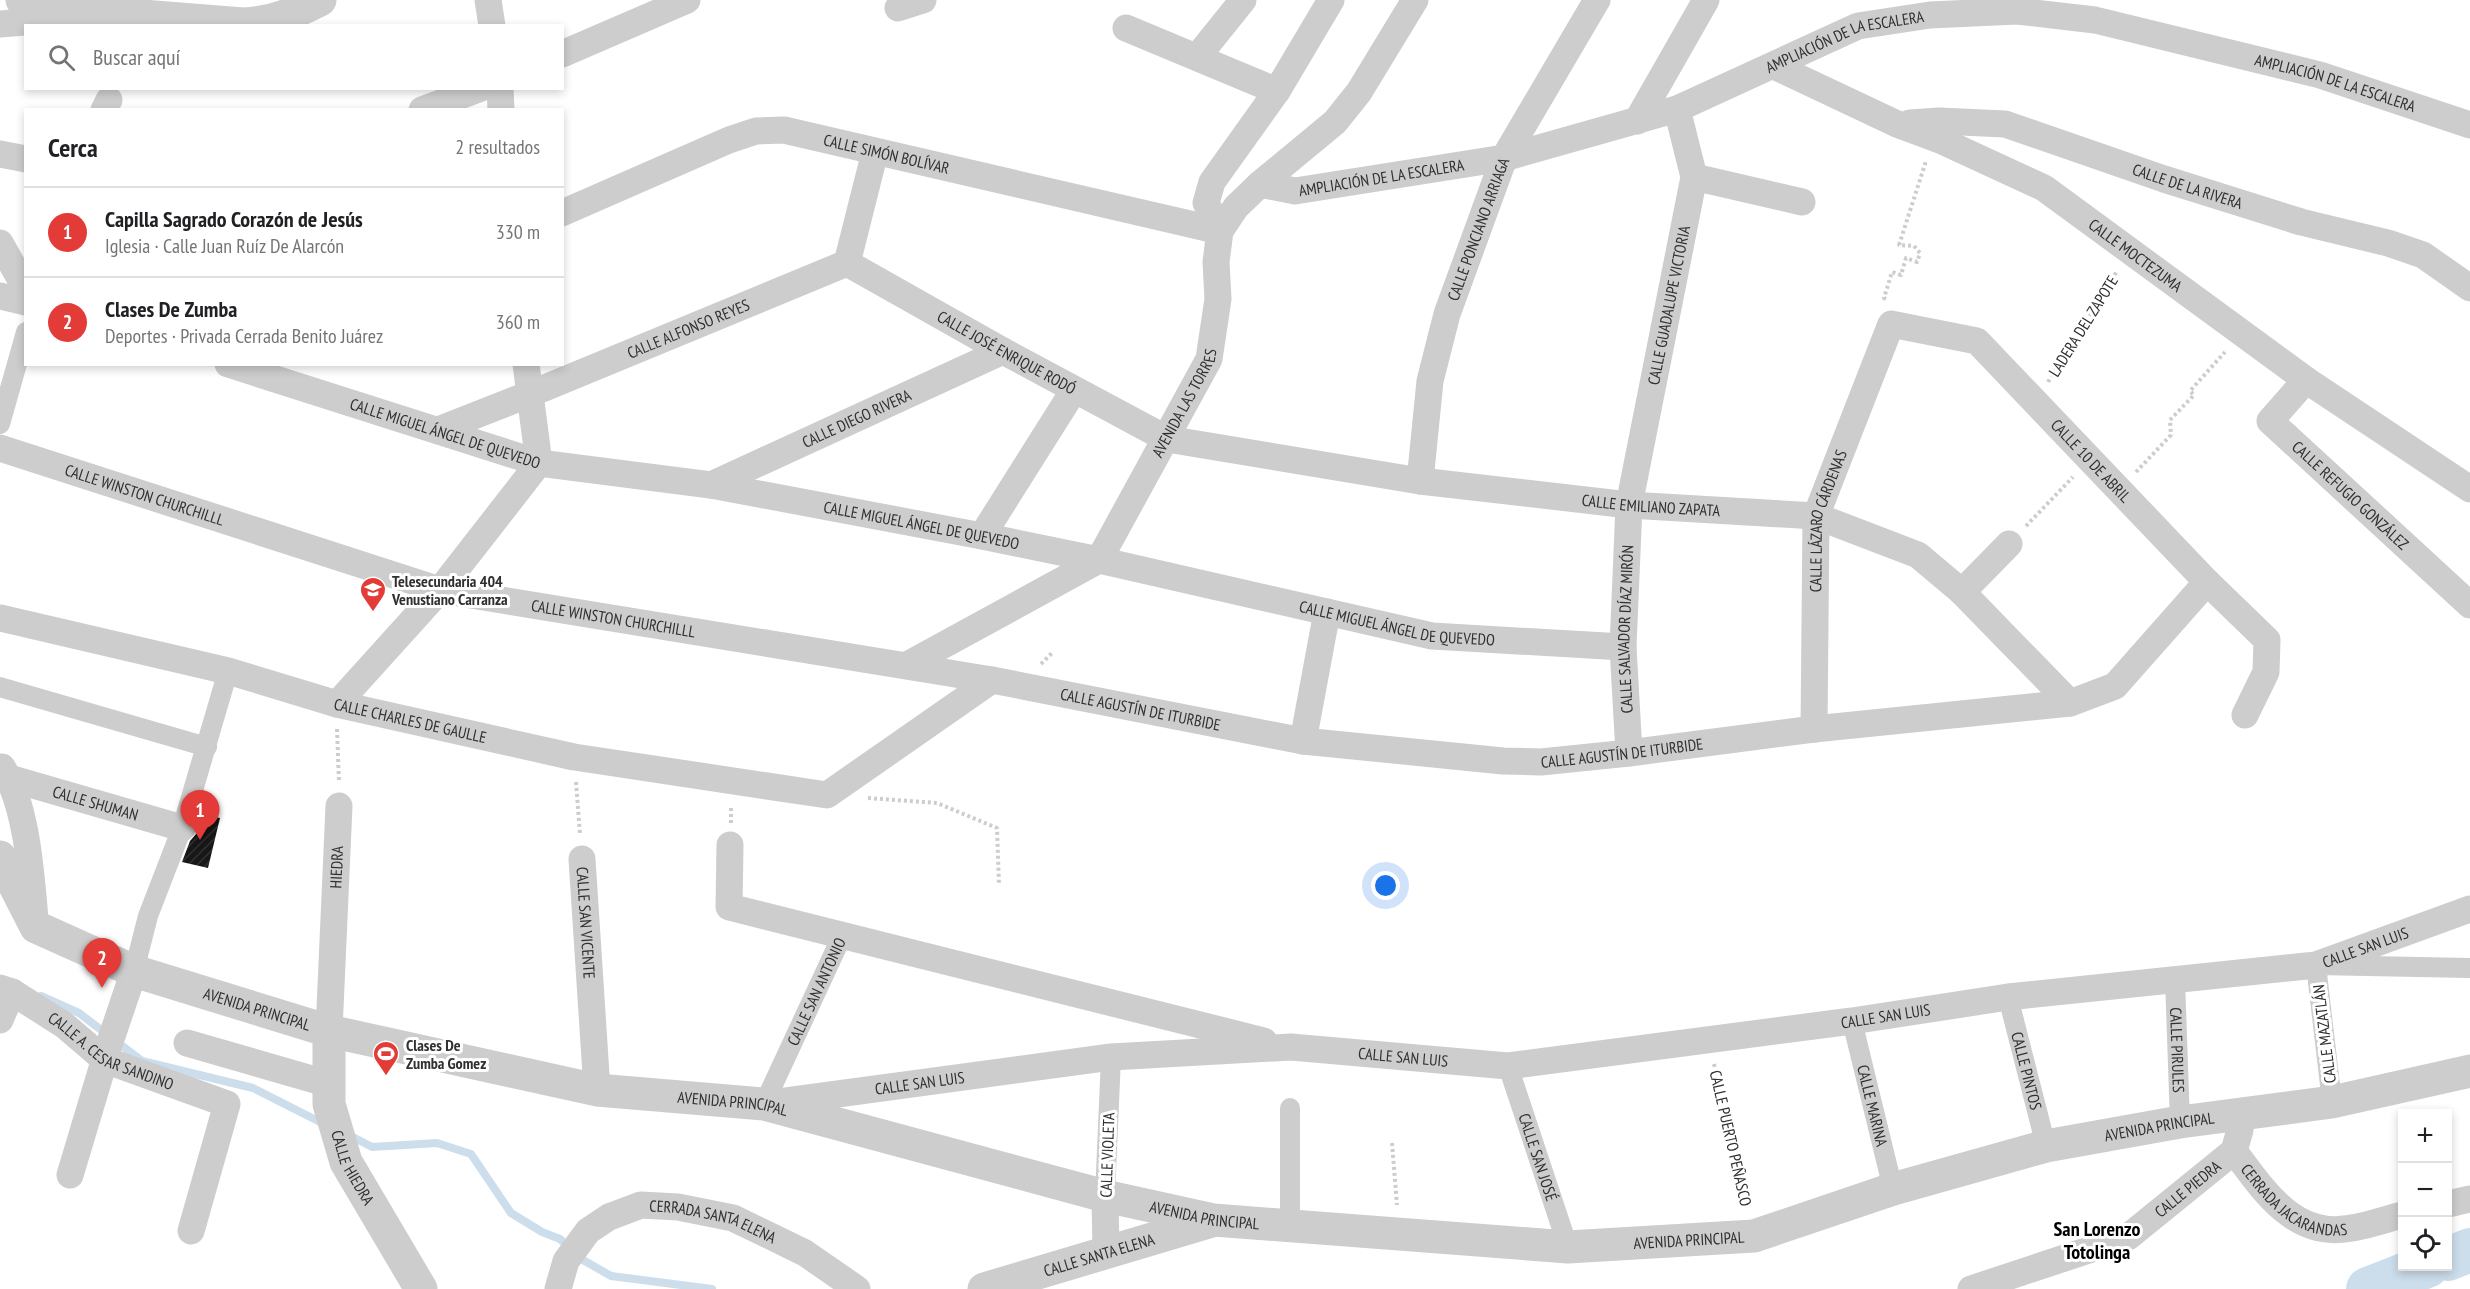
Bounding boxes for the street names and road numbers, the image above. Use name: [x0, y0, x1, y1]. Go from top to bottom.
street label: AMPLIACIÓN DE LA ESCALERA: [1762, 6, 1925, 77]
street label: AMPLIACIÓN DE LA ESCALERA: [2253, 49, 2419, 116]
street label: CALLE SIMÓN BOLÍVAR: [822, 130, 952, 178]
street label: AMPLIACIÓN DE LA ESCALERA: [1297, 154, 1466, 200]
street label: CALLE PONCIANO ARRIAGA: [1443, 154, 1513, 303]
street label: CALLE DE LA RIVERA: [2130, 159, 2246, 213]
street label: CALLE MOCTEZUMA: [2085, 214, 2187, 296]
street label: CALLE GUADALUPE VICTORIA: [1643, 223, 1694, 387]
street label: LADERA DEL ZAPOTE: [2044, 272, 2122, 380]
street label: CALLE ALFONSO REYES: [624, 294, 752, 363]
street label: CALLE JOSÉ ENRIQUE RODÓ: [934, 306, 1080, 398]
street label: AVENIDA LAS TORRES: [1147, 347, 1220, 461]
street label: CALLE DIEGO RIVERA: [799, 384, 914, 452]
street label: CALLE MIGUEL ÁNGEL DE QUEVEDO: [348, 393, 543, 473]
street label: CALLE 10 DE ABRIL: [2047, 415, 2136, 506]
street label: CALLE REFUGIO GONZÁLEZ: [2288, 436, 2413, 554]
street label: CALLE LÁZARO CÁRDENAS: [1805, 447, 1851, 592]
street label: CALLE WINSTON CHURCHILLL: [62, 460, 227, 530]
street label: CALLE EMILIANO ZAPATA: [1581, 490, 1721, 520]
street label: CALLE MIGUEL ÁNGEL DE QUEVEDO: [822, 496, 1021, 553]
street label: CALLE SALVADOR DÍAZ MIRÓN: [1613, 545, 1637, 714]
street label: CALLE WINSTON CHURCHILLL: [530, 595, 697, 642]
street label: CALLE MIGUEL ÁNGEL DE QUEVEDO: [1297, 596, 1496, 650]
street label: CALLE AGUSTÍN DE ITURBIDE: [1059, 684, 1223, 735]
street label: CALLE CHARLES DE GAULLE: [332, 694, 488, 747]
street label: CALLE AGUSTÍN DE ITURBIDE: [1540, 733, 1704, 772]
street label: CALLE SHUMAN: [50, 781, 141, 825]
street label: HIEDRA: [325, 845, 347, 889]
street label: CALLE SAN VICENTE: [573, 866, 600, 980]
street label: CALLE SAN LUIS: [2319, 922, 2411, 972]
street label: CALLE SAN ANTONIO: [783, 934, 850, 1049]
street label: AVENIDA PRINCIPAL: [201, 983, 314, 1035]
street label: CALLE MAZATLÁN: [2308, 984, 2340, 1084]
street label: CALLE SAN LUIS: [1840, 999, 1932, 1032]
street label: CALLE PIRULES: [2166, 1007, 2189, 1093]
street label: CALLE A. CESAR SANDINO: [44, 1008, 177, 1094]
street label: CALLE PINTOS: [2007, 1029, 2046, 1112]
street label: CALLE SAN LUIS: [1357, 1043, 1449, 1071]
street label: CALLE MARINA: [1853, 1063, 1892, 1149]
street label: CALLE SAN LUIS: [874, 1067, 966, 1099]
street label: CALLE PUERTO PEÑASCO: [1706, 1068, 1756, 1208]
street label: AVENIDA PRINCIPAL: [677, 1087, 790, 1120]
street label: AVENIDA PRINCIPAL: [2103, 1108, 2216, 1145]
street label: CALLE SAN JOSÉ: [1514, 1111, 1562, 1204]
street label: CALLE VIOLETA: [1096, 1112, 1118, 1198]
street label: CALLE HIEDRA: [327, 1128, 379, 1209]
street label: CALLE PIEDRA: [2150, 1156, 2225, 1221]
street label: CERRADA JACARANDAS: [2237, 1160, 2349, 1240]
street label: CERRADA SANTA ELENA: [649, 1195, 780, 1248]
street label: AVENIDA PRINCIPAL: [1148, 1196, 1261, 1233]
street label: AVENIDA PRINCIPAL: [1633, 1227, 1745, 1253]
street label: CALLE SANTA ELENA: [1041, 1229, 1157, 1281]

